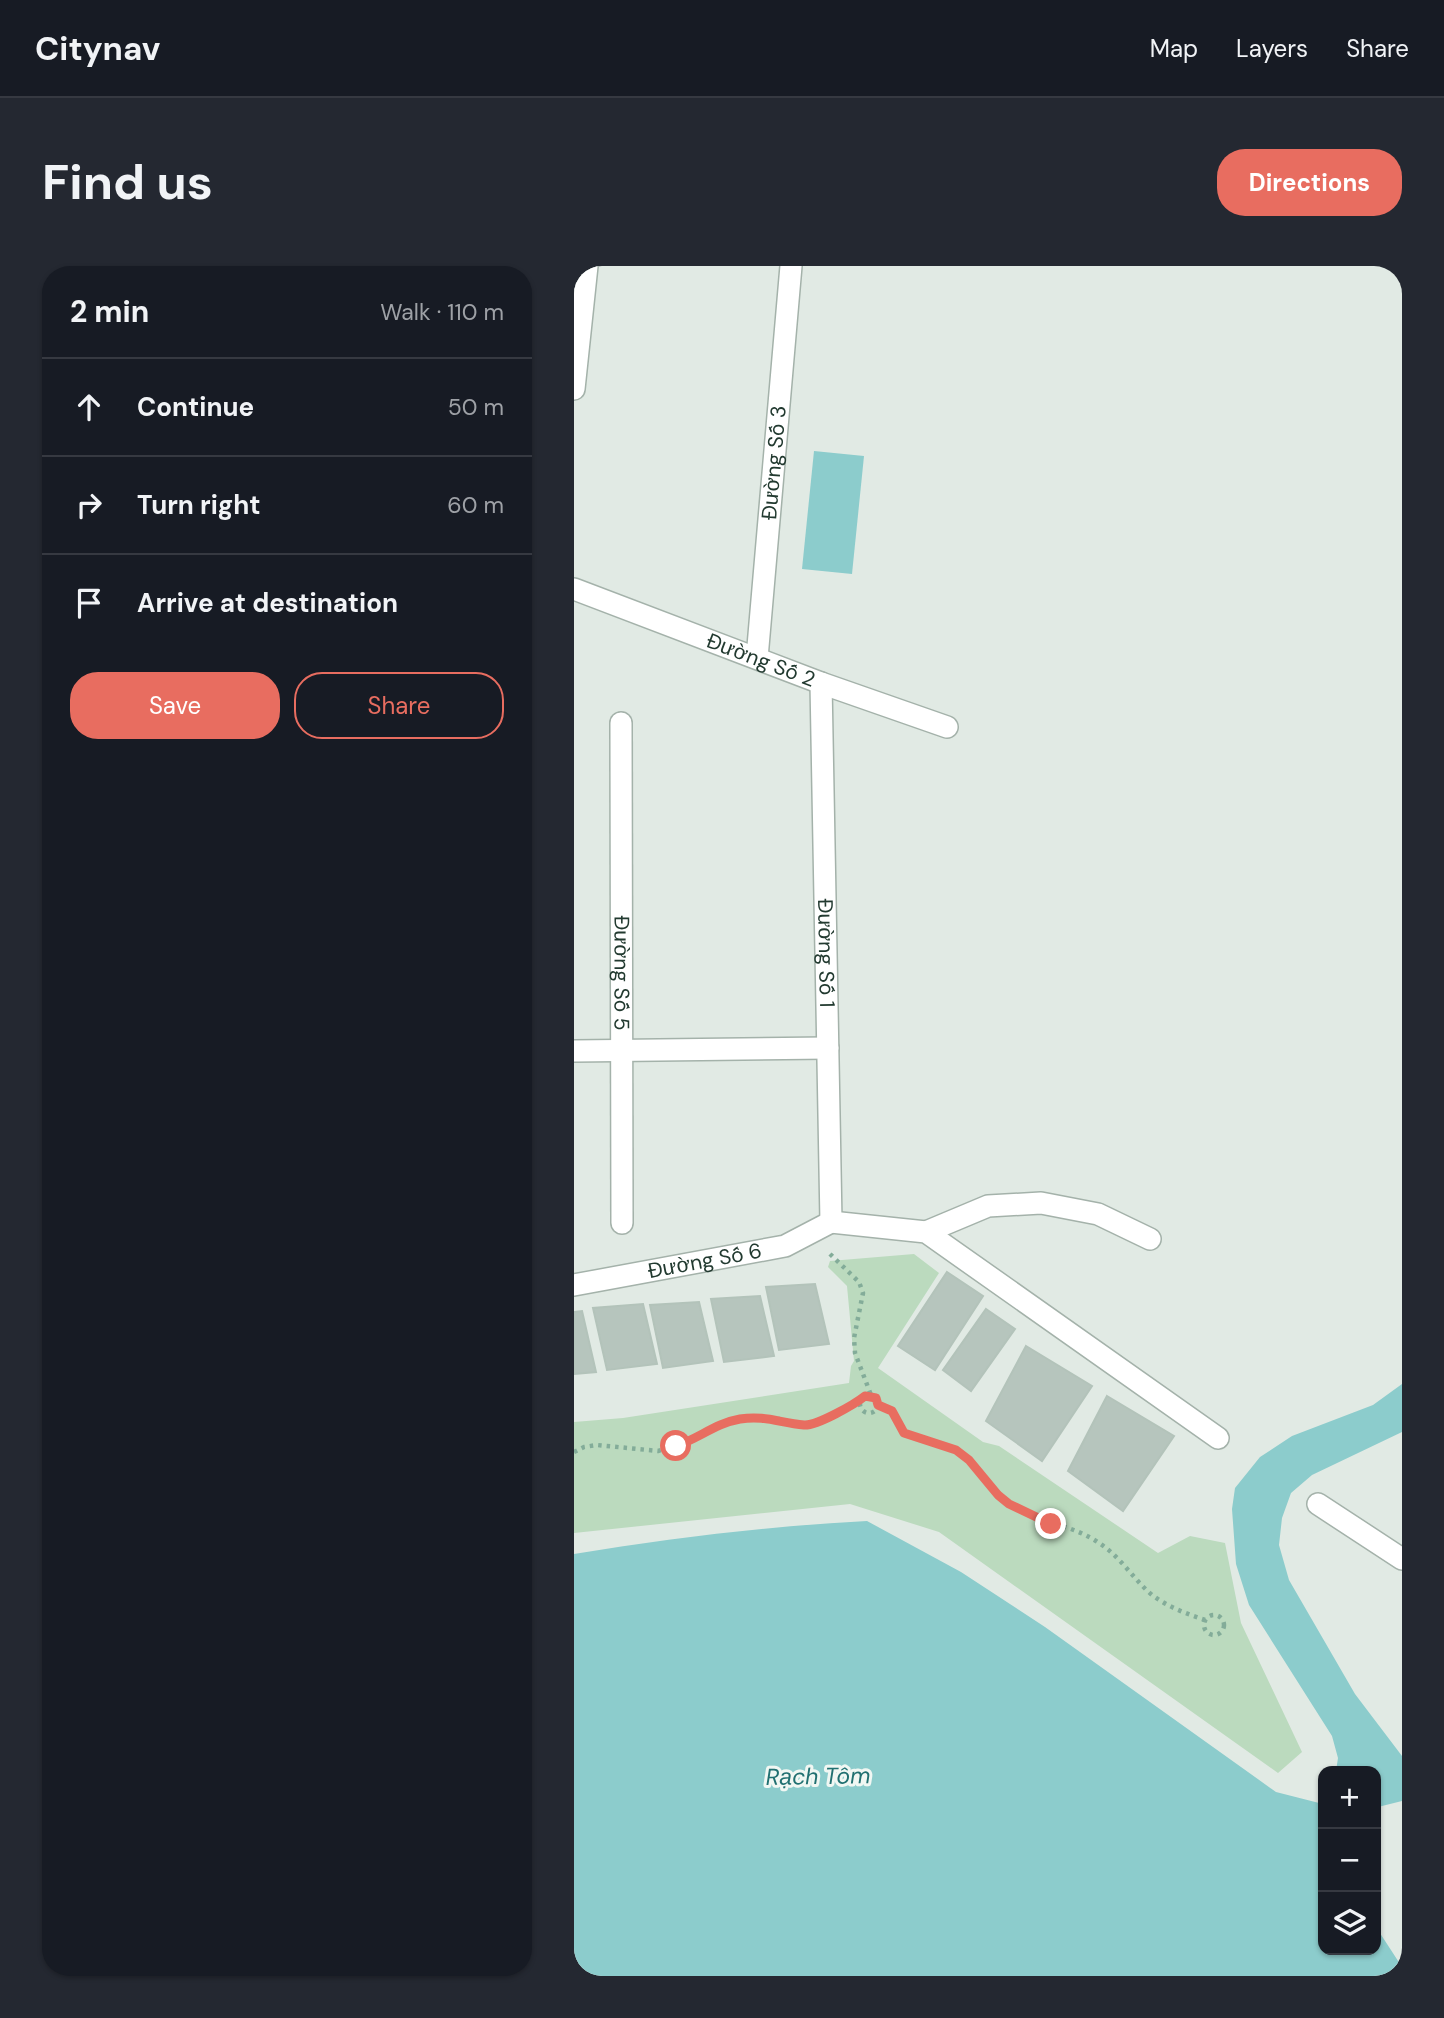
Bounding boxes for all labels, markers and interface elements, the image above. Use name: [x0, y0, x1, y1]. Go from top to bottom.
text: Citynav: [35, 27, 160, 70]
text: Map: [1150, 33, 1198, 64]
text: Layers: [1236, 33, 1308, 64]
text: Share: [1346, 33, 1409, 64]
button: Directions: [1217, 149, 1402, 216]
text: Find us: [42, 150, 213, 214]
text: 2 min: [70, 292, 149, 331]
text: Walk · 110 m: [380, 297, 504, 327]
icon: ahead: [70, 388, 108, 426]
text: Continue: [137, 390, 254, 424]
text: 50 m: [448, 392, 504, 422]
street label: Đường Số 3: [755, 404, 793, 521]
icon: right: [70, 486, 108, 524]
text: Turn right: [137, 488, 261, 522]
text: 60 m: [447, 490, 504, 520]
icon: arrive: [70, 584, 108, 622]
text: Arrive at destination: [137, 586, 398, 620]
street label: Đường Số 2: [702, 627, 819, 694]
button: Save: [70, 672, 280, 739]
button: Share: [294, 672, 504, 739]
street label: Đường Số 1: [811, 898, 841, 1008]
street label: Đường Số 5: [607, 915, 636, 1031]
street label: Đường Số 6: [645, 1237, 764, 1285]
route start: [660, 1430, 691, 1461]
route end: [1035, 1508, 1066, 1539]
water label: Rạch Tôm: [765, 1760, 871, 1792]
map controls: [1318, 1766, 1381, 1955]
button: +: [1318, 1766, 1381, 1829]
button: −: [1318, 1829, 1381, 1892]
button: layers: [1318, 1892, 1381, 1955]

